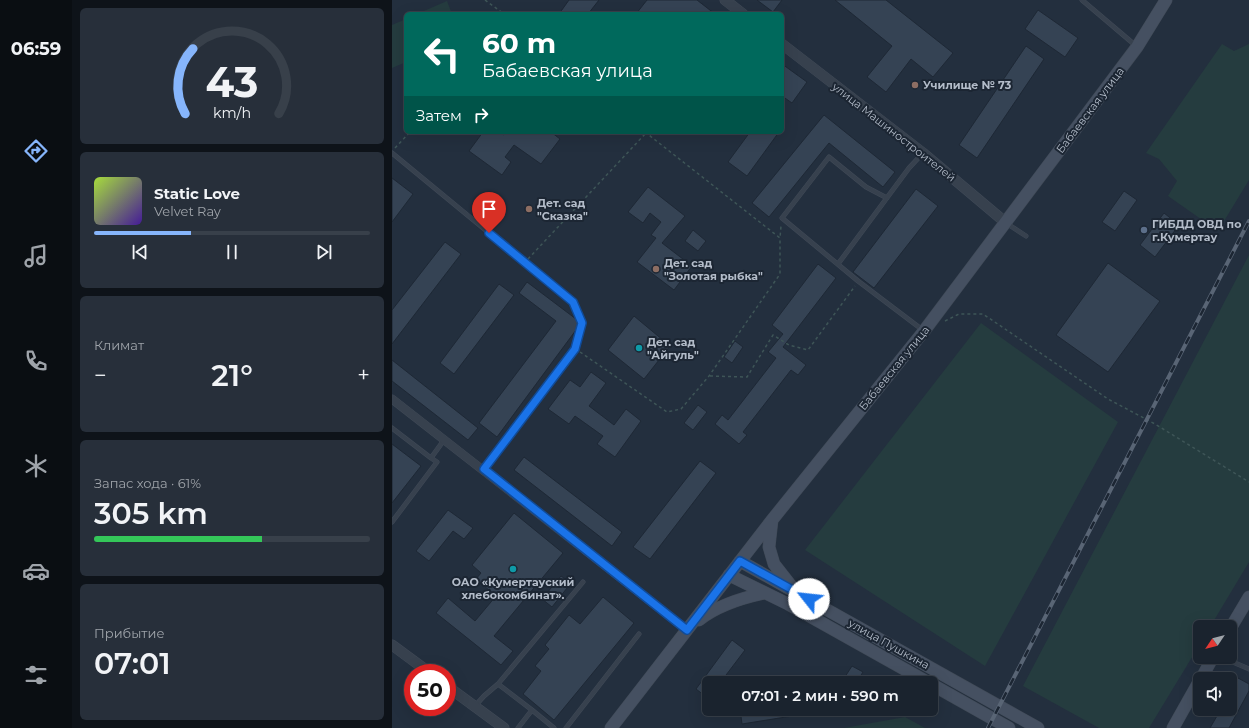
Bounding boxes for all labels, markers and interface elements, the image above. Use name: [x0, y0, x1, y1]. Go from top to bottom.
text: 60 m: [482, 26, 556, 60]
icon: left: [416, 28, 468, 80]
text: 06:59: [11, 38, 61, 60]
text: 43: [205, 57, 259, 107]
text: Бабаевская улица: [482, 60, 653, 82]
street label: Бабаевская улица: [1053, 64, 1127, 156]
place label: Училище № 73: [923, 78, 1012, 92]
street label: улица Машиностроителей: [829, 79, 959, 185]
marker: Училище № 73: [910, 80, 920, 90]
text: km/h: [213, 104, 251, 122]
icon: right: [470, 104, 492, 126]
text: Затем: [416, 106, 462, 125]
icon: directions: [22, 137, 50, 165]
text: Static Love: [154, 184, 240, 203]
pin: [472, 192, 506, 233]
place label: Дет. сад "Сказка": [537, 196, 588, 223]
icon: arrive: [478, 198, 500, 220]
text: Velvet Ray: [154, 203, 221, 219]
marker: Дет. сад "Сказка": [524, 204, 534, 214]
place label: ГИБДД ОВД по г.Кумертау: [1152, 217, 1241, 244]
marker: ГИБДД ОВД по г.Кумертау: [1139, 225, 1149, 235]
icon: previous: [129, 241, 151, 263]
icon: pause: [221, 241, 243, 263]
icon: next: [313, 241, 335, 263]
icon: music: [22, 242, 50, 270]
place label: Дет. сад "Золотая рыбка": [664, 256, 763, 283]
marker: Дет. сад "Золотая рыбка": [651, 264, 661, 274]
street label: Бабаевская улица: [856, 323, 932, 413]
place label: Дет. сад "Айгуль": [647, 335, 699, 362]
text: Климат: [94, 337, 144, 353]
marker: Дет. сад "Айгуль": [634, 343, 644, 353]
icon: phone: [22, 347, 50, 375]
text: 21°: [211, 357, 253, 394]
text: −: [94, 362, 107, 389]
text: +: [357, 362, 370, 389]
icon: climate: [22, 452, 50, 480]
text: Запас хода · 61%: [94, 475, 201, 491]
text: 305 km: [94, 495, 208, 532]
icon: car: [22, 557, 50, 585]
marker: ОАО «Кумертауский хлебокомбинат».: [508, 564, 518, 574]
place label: ОАО «Кумертауский хлебокомбинат».: [452, 575, 574, 602]
position arrow: [788, 578, 830, 620]
street label: улица Пушкина: [845, 615, 932, 672]
north arrow: [1193, 620, 1237, 664]
map controls: [1193, 620, 1237, 716]
text: Прибытие: [94, 625, 165, 641]
text: 07:01: [94, 645, 171, 682]
icon: filters: [22, 661, 50, 689]
speed limit sign: 50: [404, 664, 456, 716]
button: sound: [1193, 672, 1237, 716]
text: 07:01 · 2 мин · 590 m: [741, 686, 899, 705]

